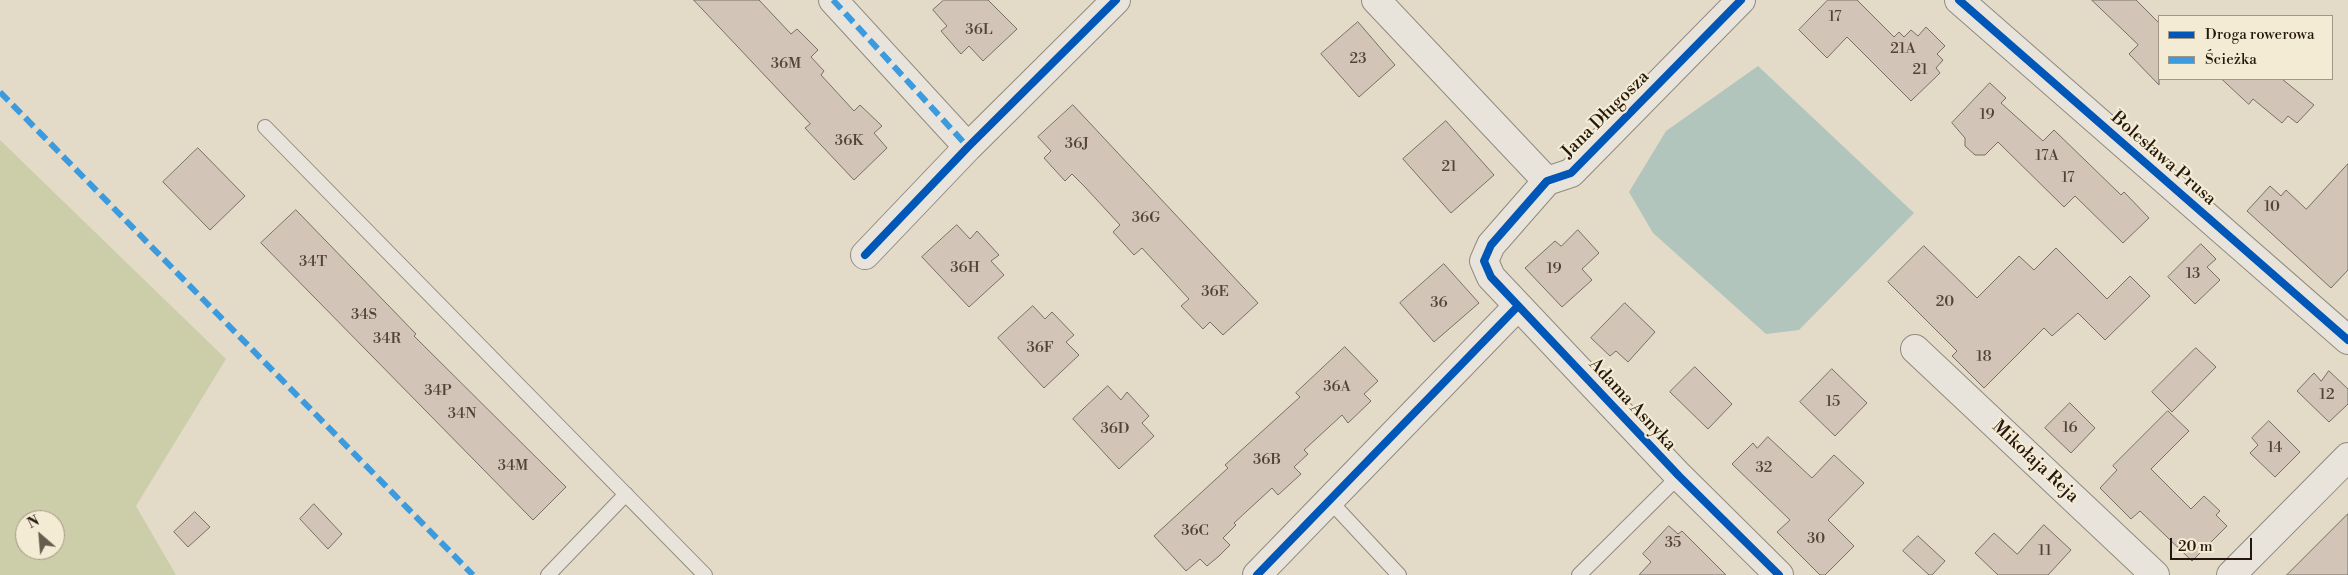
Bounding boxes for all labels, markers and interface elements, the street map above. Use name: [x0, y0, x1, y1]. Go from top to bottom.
house number: 17: [1828, 8, 1842, 26]
legend: [2158, 15, 2333, 80]
house number: 36L: [965, 21, 993, 39]
text: Droga rowerowa: [2205, 25, 2315, 44]
house number: 21A: [1890, 40, 1916, 58]
house number: 23: [1350, 50, 1366, 68]
text: Ścieżka: [2205, 50, 2257, 69]
house number: 36M: [771, 55, 801, 73]
house number: 21: [1912, 61, 1928, 79]
street label: Jana Długosza: [1558, 67, 1654, 163]
house number: 19: [1979, 106, 1995, 124]
street label: Bolesława Prusa: [2106, 107, 2220, 211]
house number: 36K: [835, 132, 863, 150]
house number: 36J: [1065, 135, 1089, 153]
house number: 17A: [2035, 147, 2059, 165]
house number: 21: [1441, 158, 1457, 176]
house number: 17: [2061, 169, 2075, 187]
house number: 10: [2264, 198, 2280, 216]
house number: 36G: [1132, 209, 1160, 227]
house number: 34T: [299, 253, 327, 271]
house number: 36H: [950, 259, 980, 277]
house number: 19: [1546, 260, 1562, 278]
house number: 13: [2186, 265, 2200, 283]
house number: 36E: [1201, 283, 1229, 301]
house number: 20: [1936, 293, 1954, 311]
house number: 36: [1430, 294, 1448, 312]
house number: 34S: [351, 306, 377, 324]
house number: 34R: [373, 330, 401, 348]
house number: 36F: [1026, 339, 1054, 357]
house number: 18: [1976, 348, 1992, 366]
street label: Adama Asnyka: [1584, 354, 1680, 456]
house number: 36A: [1323, 378, 1351, 396]
house number: 34P: [424, 382, 452, 400]
house number: 12: [2319, 386, 2335, 404]
house number: 15: [1826, 393, 1840, 411]
house number: 34N: [448, 405, 476, 423]
street label: Mikołaja Reja: [1987, 416, 2083, 508]
house number: 16: [2062, 419, 2078, 437]
house number: 36D: [1100, 420, 1130, 438]
house number: 14: [2268, 439, 2282, 457]
house number: 36B: [1253, 451, 1281, 469]
house number: 34M: [498, 457, 528, 475]
house number: 32: [1756, 459, 1772, 477]
north arrow: [15, 510, 65, 560]
text: N: [25, 512, 43, 533]
house number: 36C: [1181, 522, 1209, 540]
scale bar: [2173, 528, 2256, 560]
house number: 30: [1807, 530, 1825, 548]
house number: 35: [1665, 534, 1681, 552]
text: 20 m: [2178, 537, 2213, 556]
house number: 11: [2038, 542, 2052, 560]

